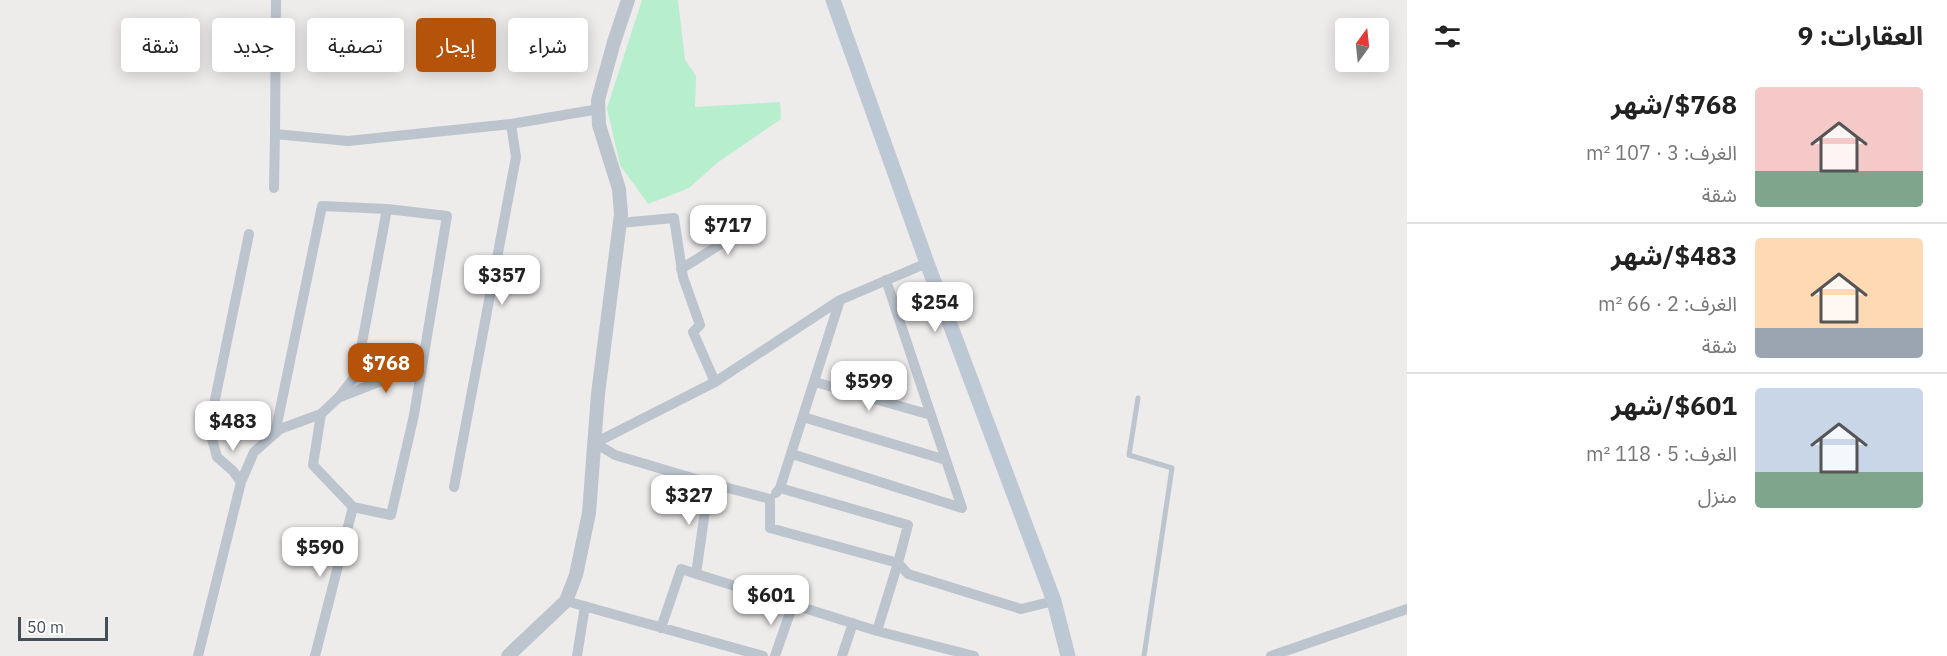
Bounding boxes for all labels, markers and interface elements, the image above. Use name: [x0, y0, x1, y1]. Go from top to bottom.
chip: شقة: [121, 18, 200, 72]
chip: جديد: [212, 18, 295, 72]
chip: تصفية: [307, 18, 404, 72]
chip: إيجار: [416, 18, 496, 72]
chip: شراء: [508, 18, 588, 72]
north arrow: [1335, 18, 1389, 72]
map controls: [1335, 18, 1389, 72]
text: العقارات: 9: [1798, 18, 1923, 52]
icon: filters: [1431, 20, 1464, 53]
text: $768/شهر: [1611, 87, 1737, 121]
icon: home: [1803, 111, 1875, 183]
text: الغرف: 3 · 107 m²: [1586, 139, 1737, 166]
text: شقة: [1702, 181, 1737, 208]
pin: $717: [692, 205, 764, 256]
text: $717: [704, 211, 752, 238]
text: $483/شهر: [1611, 238, 1737, 272]
pin: $357: [466, 255, 538, 306]
text: $357: [478, 261, 526, 288]
icon: home: [1803, 262, 1875, 334]
pin: $254: [899, 282, 971, 333]
text: $254: [911, 288, 959, 315]
text: الغرف: 2 · 66 m²: [1598, 290, 1737, 317]
text: شقة: [1702, 332, 1737, 359]
pin: $768: [350, 343, 422, 394]
text: $768: [362, 349, 410, 376]
pin: $599: [833, 361, 905, 412]
text: $599: [845, 367, 893, 394]
text: $601/شهر: [1611, 388, 1737, 422]
pin: $483: [197, 401, 269, 452]
text: $483: [209, 407, 257, 434]
icon: home: [1803, 412, 1875, 484]
text: الغرف: 5 · 118 m²: [1586, 440, 1737, 467]
pin: $327: [653, 475, 725, 526]
text: $327: [665, 481, 713, 508]
text: منزل: [1698, 482, 1737, 509]
pin: $590: [284, 527, 356, 578]
text: $590: [296, 533, 344, 560]
pin: $601: [735, 575, 807, 626]
text: $601: [747, 581, 795, 608]
scale bar: [18, 614, 108, 642]
text: 50 m: [27, 617, 64, 637]

